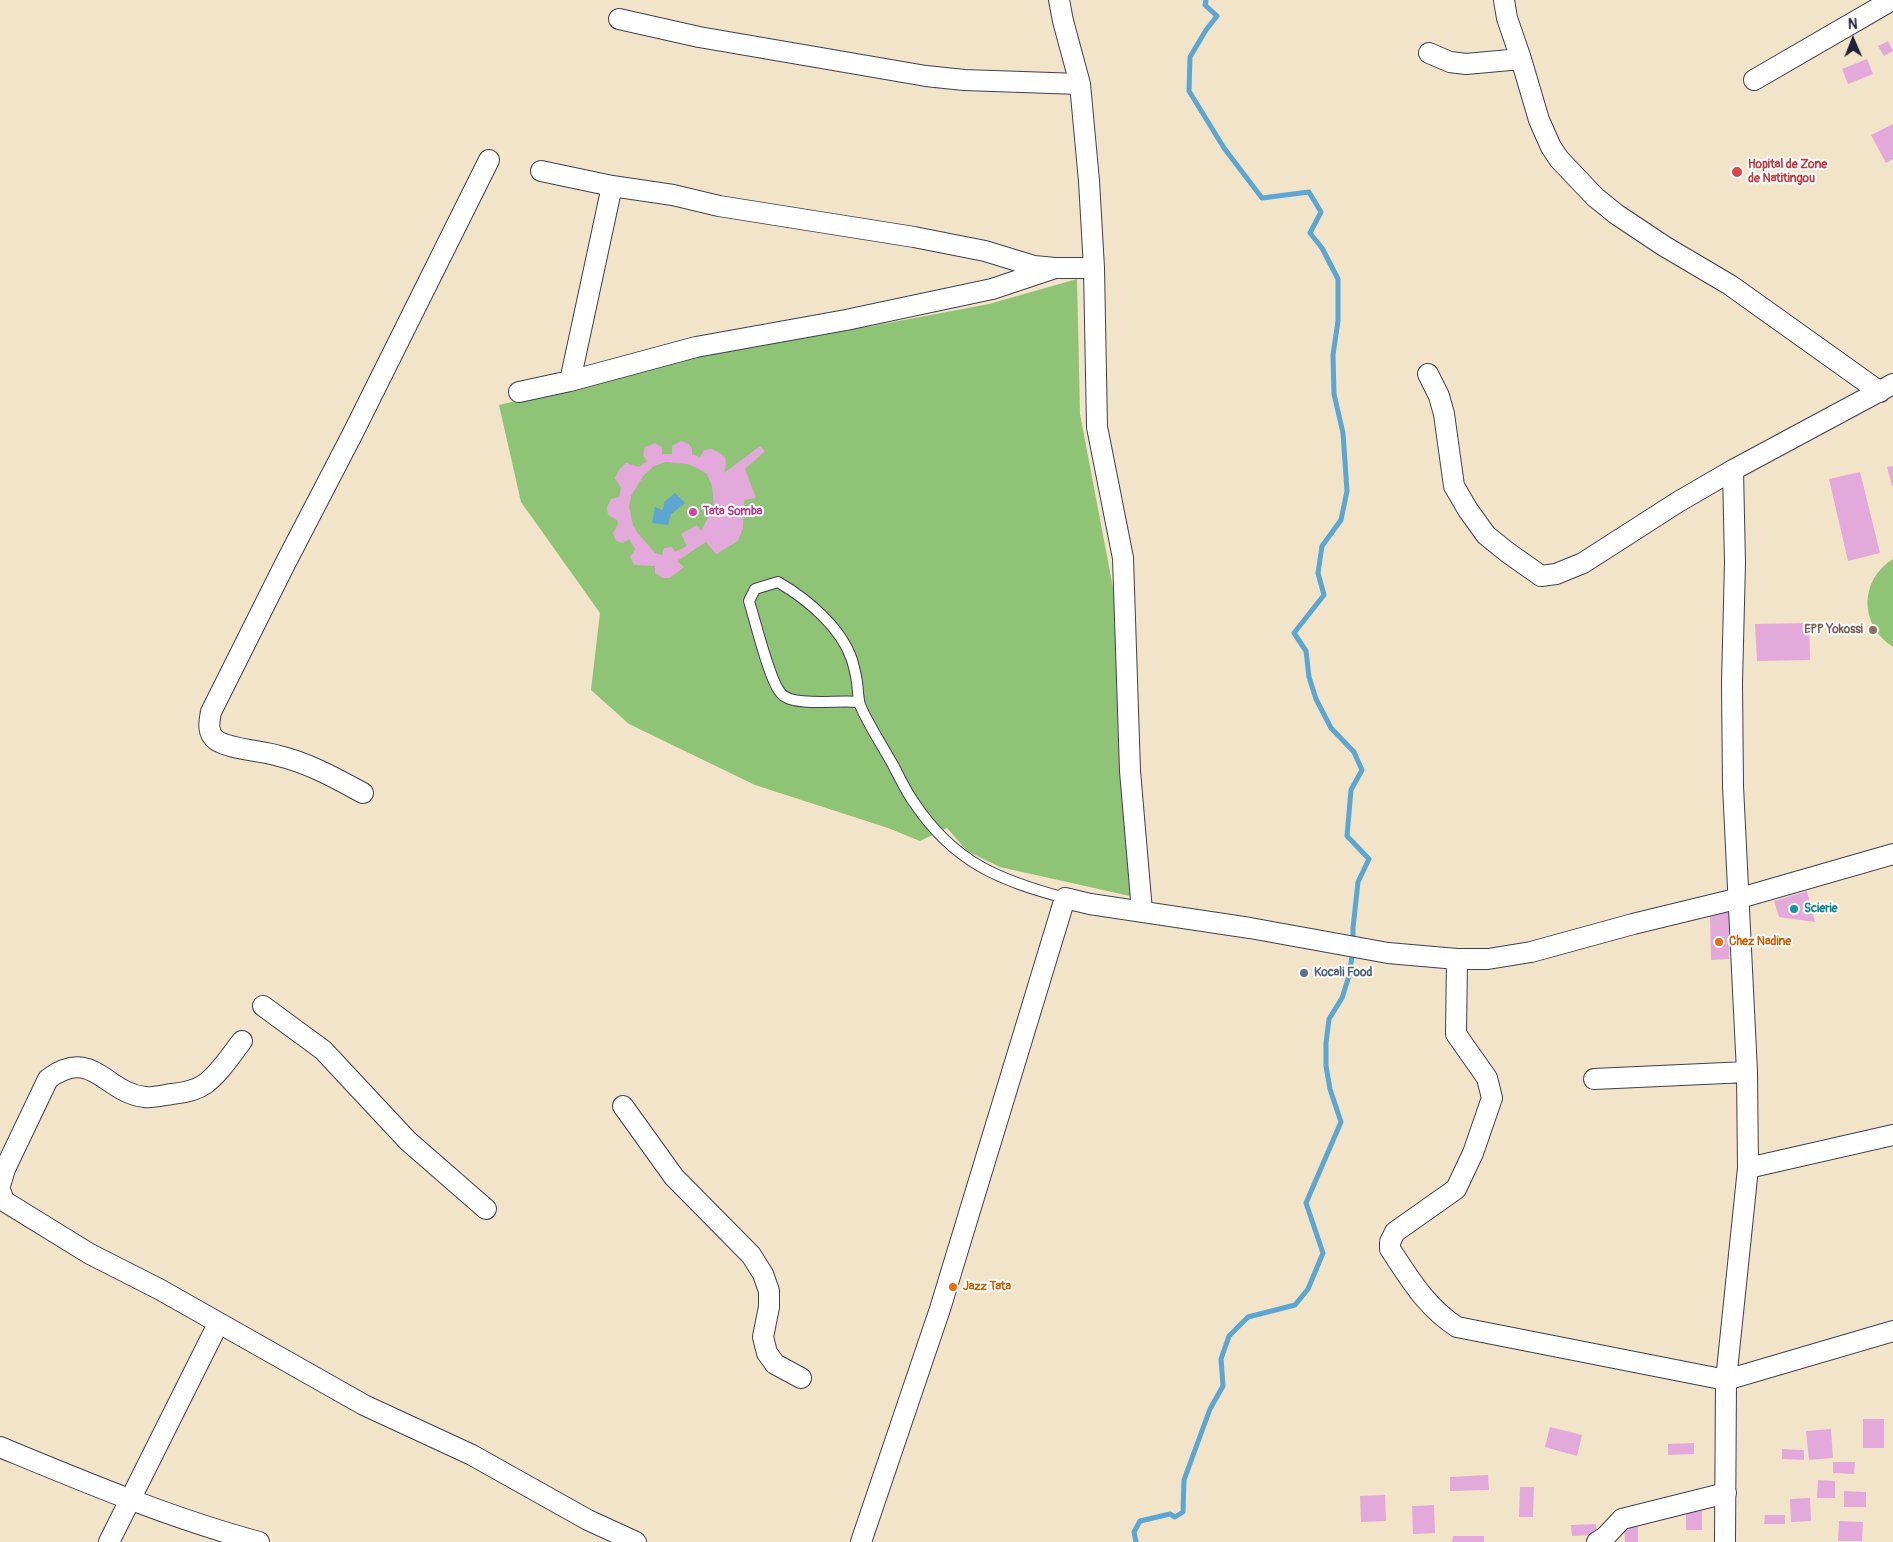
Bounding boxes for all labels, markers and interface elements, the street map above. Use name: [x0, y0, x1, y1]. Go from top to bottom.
north arrow: [1828, 15, 1878, 65]
text: N: [1848, 16, 1858, 33]
place label: Hopital de Zone de Natitingou: [1748, 158, 1827, 186]
marker: Hopital de Zone de Natitingou: [1730, 165, 1744, 179]
place label: Tata Somba: [703, 505, 762, 519]
marker: Tata Somba: [687, 506, 699, 518]
place label: EPP Yokossi: [1804, 623, 1863, 637]
marker: EPP Yokossi: [1867, 624, 1879, 636]
place label: Scierie: [1804, 902, 1837, 916]
marker: Scierie: [1788, 903, 1800, 915]
place label: Chez Nadine: [1729, 935, 1791, 949]
marker: Chez Nadine: [1713, 936, 1725, 948]
place label: Kocali Food: [1314, 966, 1372, 980]
marker: Kocali Food: [1298, 967, 1310, 979]
place label: Jazz Tata: [963, 1280, 1011, 1294]
marker: Jazz Tata: [947, 1281, 959, 1293]

